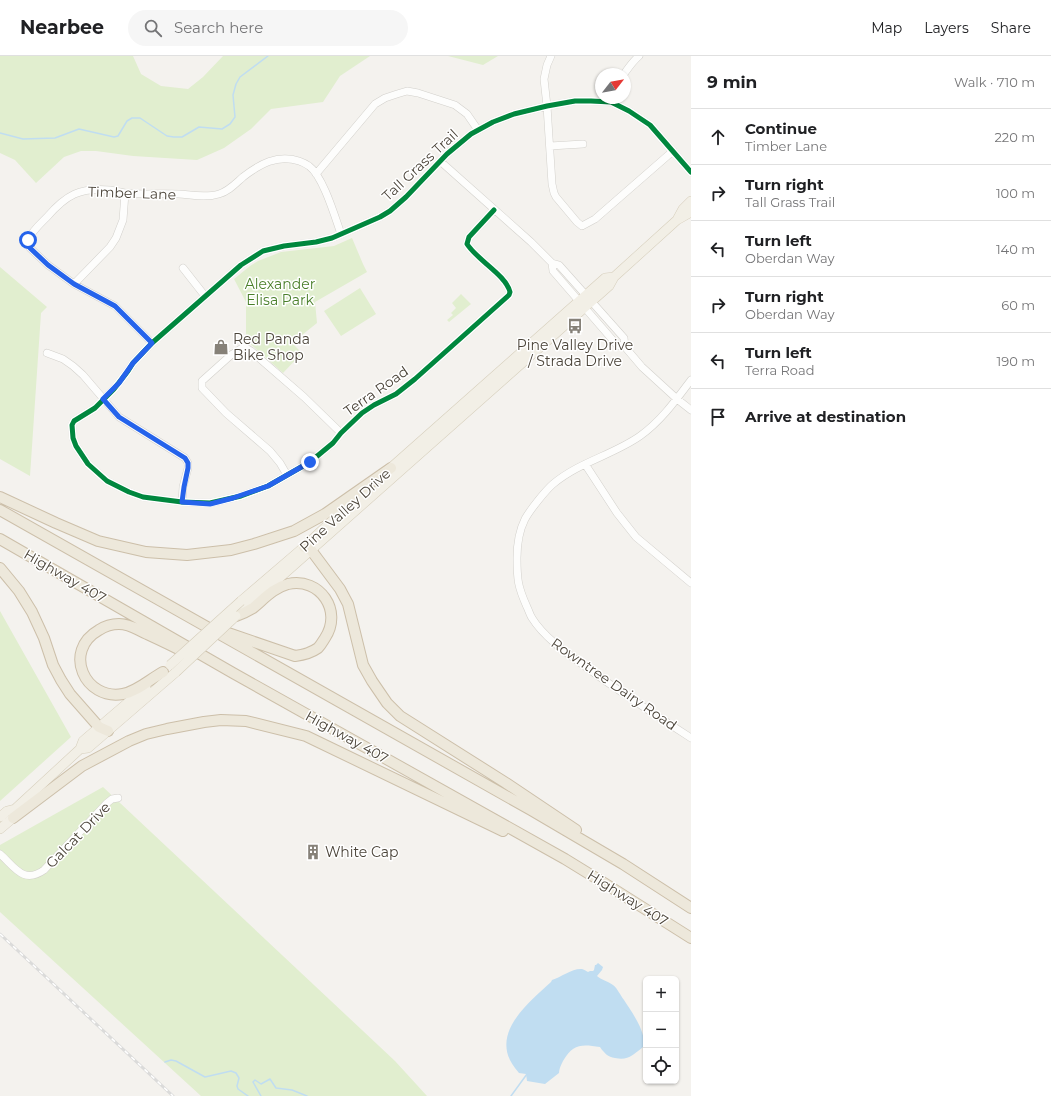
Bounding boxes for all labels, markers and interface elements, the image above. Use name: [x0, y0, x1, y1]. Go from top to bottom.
search box: [128, 10, 408, 46]
text: Nearbee: [20, 16, 104, 39]
icon: search: [142, 17, 164, 39]
text: Search here: [174, 18, 263, 37]
text: Map: [871, 19, 902, 37]
text: Layers: [924, 19, 969, 37]
text: Share: [991, 19, 1031, 37]
north arrow: [595, 68, 631, 104]
text: 9 min: [707, 72, 757, 92]
text: Walk · 710 m: [954, 74, 1035, 90]
text: Continue: [745, 119, 817, 138]
street label: Tall Grass Trail: [378, 125, 462, 205]
icon: ahead: [707, 126, 729, 148]
text: 220 m: [994, 129, 1035, 145]
text: Timber Lane: [745, 138, 827, 154]
text: Turn right: [745, 175, 824, 194]
street label: Timber Lane: [88, 182, 176, 204]
icon: right: [707, 182, 729, 204]
text: 100 m: [996, 185, 1035, 201]
text: Tall Grass Trail: [745, 194, 835, 210]
route start: [19, 231, 37, 249]
text: Turn left: [745, 231, 812, 250]
icon: left: [707, 238, 729, 260]
text: 140 m: [996, 241, 1035, 257]
text: Oberdan Way: [745, 250, 835, 266]
park label: Alexander Elisa Park: [245, 275, 316, 309]
text: Turn right: [745, 287, 824, 306]
icon: right: [707, 294, 729, 316]
text: 60 m: [1001, 297, 1035, 313]
text: Oberdan Way: [745, 306, 835, 322]
bus stop icon: Pine Valley Drive / Strada Drive: [566, 317, 584, 335]
place label: Red Panda Bike Shop: [233, 330, 310, 364]
place label: Pine Valley Drive / Strada Drive: [517, 336, 633, 370]
shop icon: Red Panda Bike Shop: [212, 338, 230, 356]
text: Turn left: [745, 343, 812, 362]
icon: left: [707, 350, 729, 372]
text: 190 m: [997, 353, 1035, 369]
street label: Terra Road: [340, 362, 412, 420]
text: Terra Road: [745, 362, 814, 378]
icon: arrive: [707, 406, 729, 428]
text: Arrive at destination: [745, 407, 906, 426]
route end: [301, 453, 319, 471]
street label: Pine Valley Drive: [296, 464, 394, 556]
street label: Highway 407: [21, 545, 109, 607]
street label: Rowntree Dairy Road: [548, 634, 680, 734]
street label: Highway 407: [302, 707, 392, 767]
street label: Galcat Drive: [42, 798, 114, 872]
building icon: White Cap: [304, 843, 322, 861]
place label: White Cap: [325, 843, 399, 861]
street label: Highway 407: [584, 866, 672, 930]
map controls: [643, 976, 679, 1084]
button: +: [643, 976, 679, 1012]
button: −: [643, 1012, 679, 1048]
button: locate: [643, 1048, 679, 1084]

